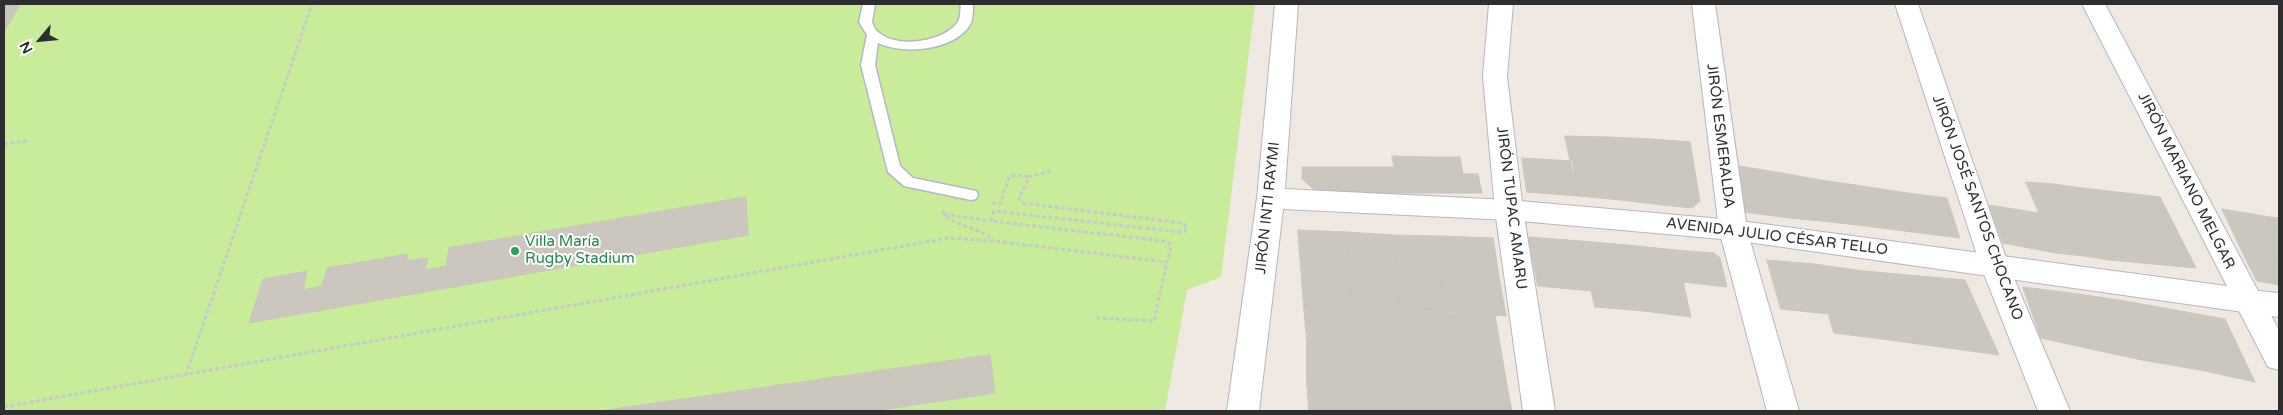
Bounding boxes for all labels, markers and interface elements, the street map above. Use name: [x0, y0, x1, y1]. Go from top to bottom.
north arrow: [15, 15, 65, 65]
text: N: [16, 38, 36, 56]
street label: JIRÓN ESMERALDA: [1702, 63, 1738, 209]
street label: JIRÓN MARIANO MELGAR: [2134, 90, 2238, 272]
street label: JIRÓN JOSÉ SANTOS CHOCANO: [1928, 93, 2026, 323]
street label: JIRÓN TUPAC AMARU: [1492, 125, 1530, 291]
street label: JIRÓN INTI RAYMI: [1252, 141, 1284, 275]
street label: AVENIDA JULIO CÉSAR TELLO: [1665, 214, 1889, 260]
place label: Villa María Rugby Stadium: [525, 233, 635, 268]
marker: Villa María Rugby Stadium: [509, 245, 521, 257]

